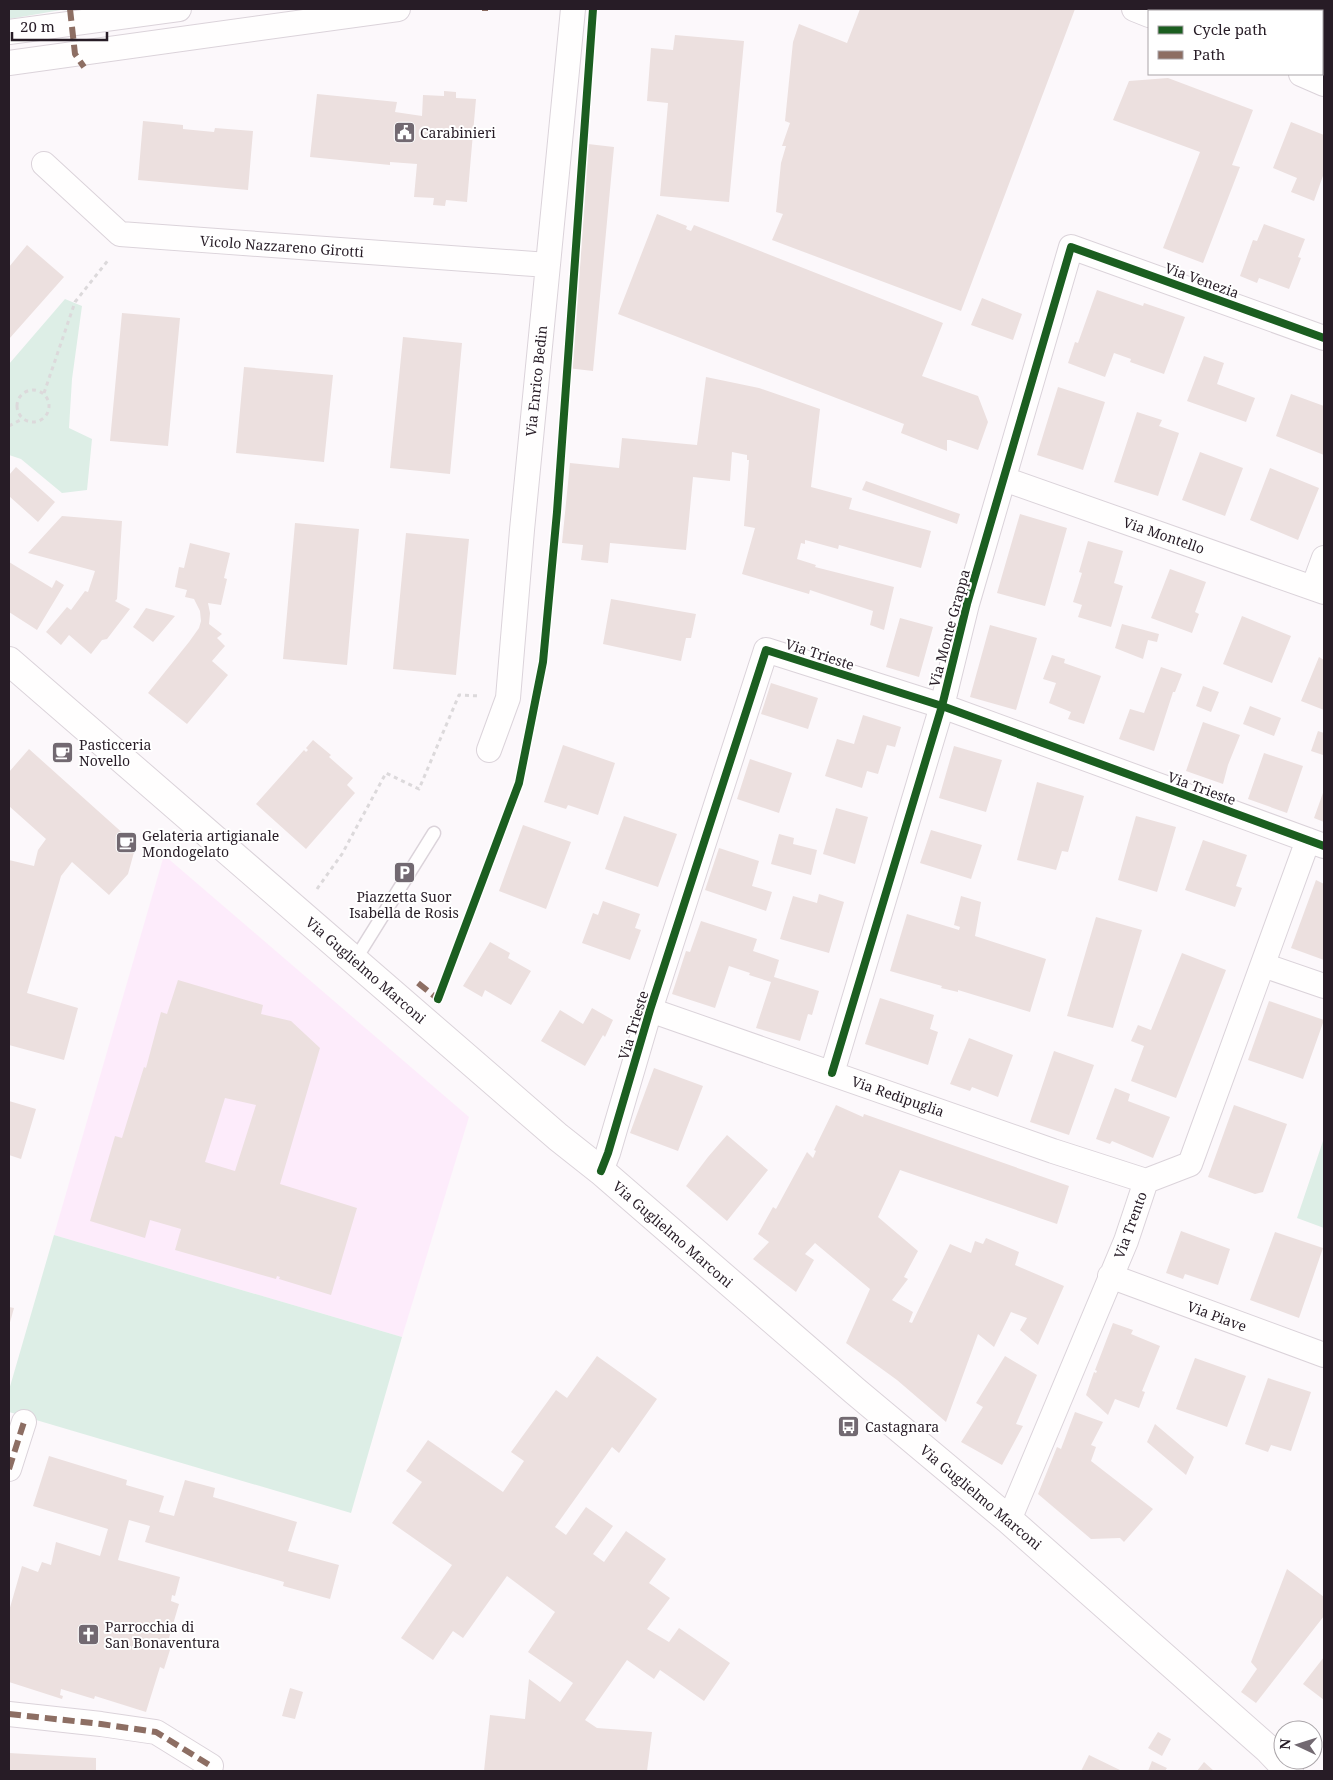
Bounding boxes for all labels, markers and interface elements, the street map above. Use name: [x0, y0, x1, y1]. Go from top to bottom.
scale bar: [12, 10, 108, 42]
legend: [1148, 10, 1323, 75]
text: 20 m: [20, 16, 55, 36]
text: Cycle path: [1193, 19, 1268, 39]
text: Path: [1193, 44, 1226, 64]
public building icon: Carabinieri: [392, 120, 416, 144]
place label: Carabinieri: [420, 123, 496, 142]
street label: Vicolo Nazzareno Girotti: [200, 231, 365, 261]
street label: Via Venezia: [1162, 258, 1242, 302]
street label: Via Enrico Bedin: [521, 324, 551, 438]
street label: Via Montello: [1121, 512, 1207, 558]
street label: Via Monte Grappa: [924, 567, 974, 689]
street label: Via Trieste: [783, 634, 857, 674]
place label: Pasticceria Novello: [79, 735, 151, 770]
cafe icon: Pasticceria Novello: [51, 740, 75, 764]
street label: Via Trieste: [1165, 767, 1239, 809]
place label: Gelateria artigianale Mondogelato: [142, 826, 279, 861]
cafe icon: Gelateria artigianale Mondogelato: [114, 831, 138, 855]
parking icon: Piazzetta Suor Isabella de Rosis: [392, 861, 416, 885]
place label: Piazzetta Suor Isabella de Rosis: [349, 887, 459, 922]
street label: Via Guglielmo Marconi: [302, 912, 431, 1028]
street label: Via Trieste: [613, 988, 653, 1062]
street label: Via Redipuglia: [849, 1071, 947, 1121]
street label: Via Guglielmo Marconi: [609, 1176, 738, 1292]
street label: Via Trento: [1109, 1189, 1151, 1261]
street label: Via Piave: [1185, 1296, 1249, 1336]
bus stop icon: Castagnara: [837, 1414, 861, 1438]
place label: Castagnara: [865, 1417, 939, 1436]
street label: Via Guglielmo Marconi: [916, 1440, 1046, 1554]
place label: Parrocchia di San Bonaventura: [105, 1617, 220, 1652]
church icon: Parrocchia di San Bonaventura: [77, 1622, 101, 1646]
north arrow: [1273, 1720, 1323, 1770]
text: N: [1275, 1738, 1294, 1750]

